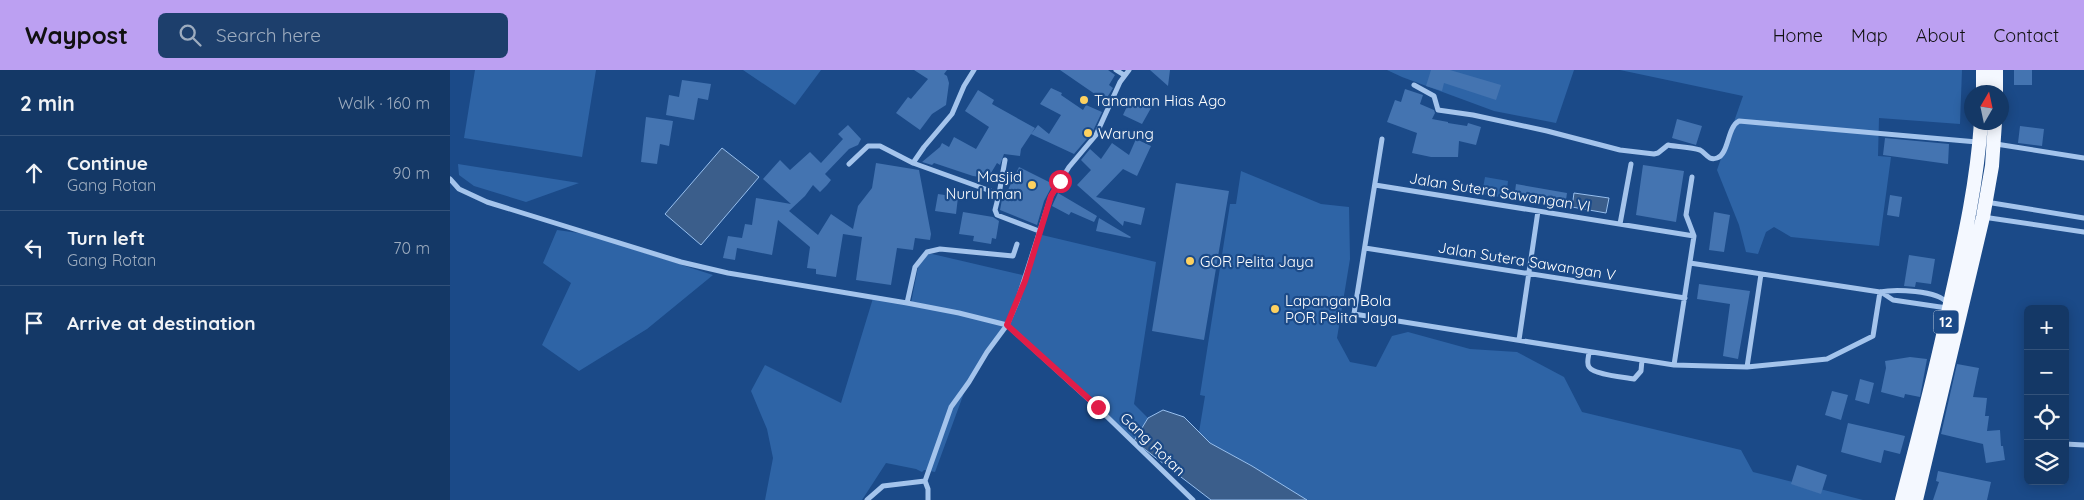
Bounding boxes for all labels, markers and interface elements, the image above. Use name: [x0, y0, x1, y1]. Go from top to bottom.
search box: [158, 13, 508, 58]
text: Waypost: [25, 20, 128, 50]
icon: search: [176, 21, 204, 49]
text: Search here: [216, 23, 321, 47]
text: Home: [1773, 24, 1823, 47]
text: Map: [1851, 24, 1888, 47]
text: About: [1916, 24, 1966, 47]
text: Contact: [1994, 24, 2059, 47]
north arrow: [1964, 85, 2009, 130]
text: 2 min: [20, 90, 75, 116]
place label: Tanaman Hias Ago: [1094, 91, 1226, 110]
text: Walk · 160 m: [338, 93, 430, 113]
marker: Tanaman Hias Ago: [1078, 94, 1090, 106]
place label: Warung: [1098, 124, 1154, 143]
marker: Warung: [1082, 127, 1094, 139]
text: Continue: [67, 151, 148, 175]
icon: ahead: [20, 159, 48, 187]
text: 90 m: [393, 163, 430, 183]
place label: Masjid Nurul Iman: [945, 167, 1022, 203]
street label: Jalan Sutera Sawangan VI: [1408, 168, 1592, 216]
route start: [1049, 170, 1072, 193]
text: Gang Rotan: [67, 175, 156, 195]
marker: Masjid Nurul Iman: [1026, 179, 1038, 191]
text: Turn left: [67, 226, 145, 250]
icon: left: [20, 234, 48, 262]
text: 70 m: [393, 238, 430, 258]
street label: Jalan Sutera Sawangan V: [1437, 238, 1617, 284]
text: Gang Rotan: [67, 250, 156, 270]
place label: GOR Pelita Jaya: [1200, 252, 1314, 271]
marker: GOR Pelita Jaya: [1184, 255, 1196, 267]
place label: Lapangan Bola POR Pelita Jaya: [1285, 291, 1397, 327]
marker: Lapangan Bola POR Pelita Jaya: [1269, 303, 1281, 315]
map controls: [2024, 305, 2069, 485]
button: +: [2024, 305, 2069, 350]
icon: arrive: [20, 309, 48, 337]
road number: 12: [1934, 310, 1958, 334]
text: Arrive at destination: [67, 311, 256, 335]
button: −: [2024, 350, 2069, 395]
button: locate: [2024, 395, 2069, 440]
route end: [1087, 396, 1110, 419]
street label: Gang Rotan: [1116, 408, 1190, 480]
button: layers: [2024, 440, 2069, 485]

